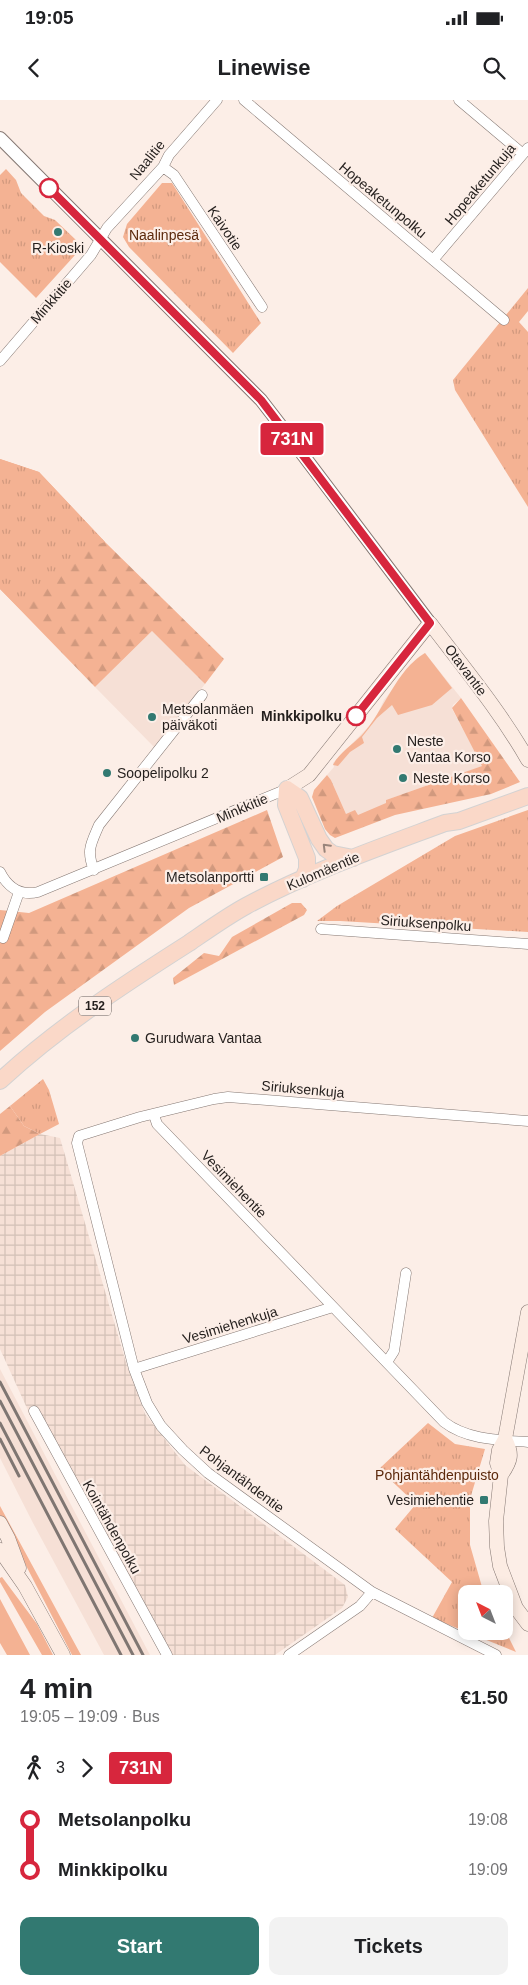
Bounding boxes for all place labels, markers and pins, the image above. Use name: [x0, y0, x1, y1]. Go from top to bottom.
unlabelled marker: [39, 178, 59, 198]
marker: R-Kioski: [52, 226, 64, 238]
place label: R-Kioski: [32, 240, 84, 256]
place label: Metsolanmäen päiväkoti: [162, 701, 254, 733]
marker: Minkkipolku: [346, 706, 366, 726]
place label: Minkkipolku: [261, 708, 342, 724]
marker: Metsolanmäen päiväkoti: [146, 711, 158, 723]
place label: Neste Vantaa Korso: [407, 733, 491, 765]
marker: Neste Vantaa Korso: [391, 743, 403, 755]
place label: Soopelipolku 2: [117, 765, 209, 781]
marker: Soopelipolku 2: [101, 767, 113, 779]
place label: Neste Korso: [413, 770, 490, 786]
marker: Neste Korso: [397, 772, 409, 784]
place label: Metsolanportti: [166, 869, 254, 885]
marker: Metsolanportti: [258, 871, 270, 883]
place label: Gurudwara Vantaa: [145, 1030, 262, 1046]
marker: Gurudwara Vantaa: [129, 1032, 141, 1044]
place label: Vesimiehentie: [387, 1492, 474, 1508]
marker: Vesimiehentie: [478, 1494, 490, 1506]

